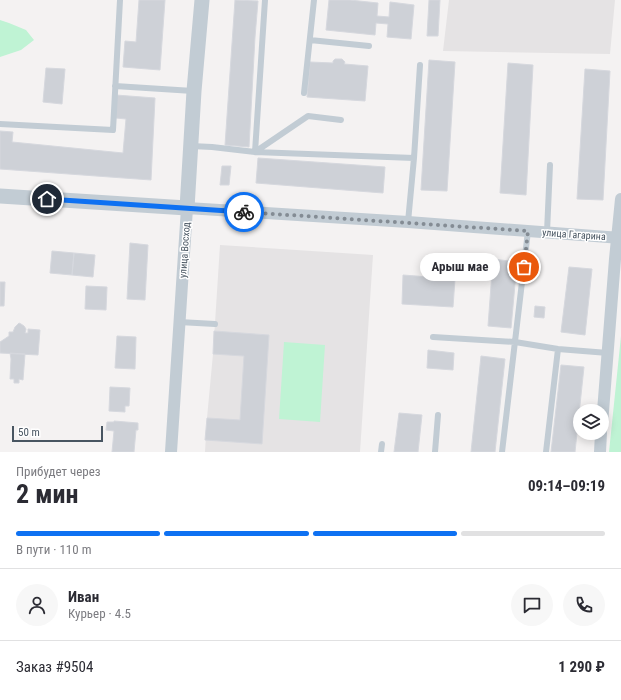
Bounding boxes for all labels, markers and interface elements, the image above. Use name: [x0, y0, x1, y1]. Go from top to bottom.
pin: [30, 182, 64, 216]
icon: home: [36, 188, 58, 210]
courier: [224, 192, 264, 232]
icon: bike: [233, 201, 255, 223]
street label: улица Восход: [177, 221, 192, 278]
street label: улица Гагарина: [542, 227, 606, 242]
pin: [507, 250, 541, 284]
callout: Арыш мае: [420, 253, 500, 281]
icon: bag: [513, 256, 535, 278]
text: Арыш мае: [432, 259, 488, 274]
map controls: [573, 404, 609, 440]
button: layers: [573, 404, 609, 440]
scale bar: [12, 424, 103, 443]
text: 50 m: [18, 426, 40, 439]
text: Прибудет через: [16, 464, 101, 479]
text: 09:14–09:19: [528, 477, 605, 495]
text: 2 мин: [16, 479, 78, 509]
text: В пути · 110 m: [16, 542, 91, 557]
button: person: [16, 584, 58, 626]
button: chat: [511, 584, 553, 626]
button: phone: [563, 584, 605, 626]
text: Иван: [68, 588, 99, 606]
text: Курьер · 4.5: [68, 606, 131, 621]
text: Заказ #9504: [16, 658, 93, 676]
text: 1 290 ₽: [558, 658, 605, 676]

